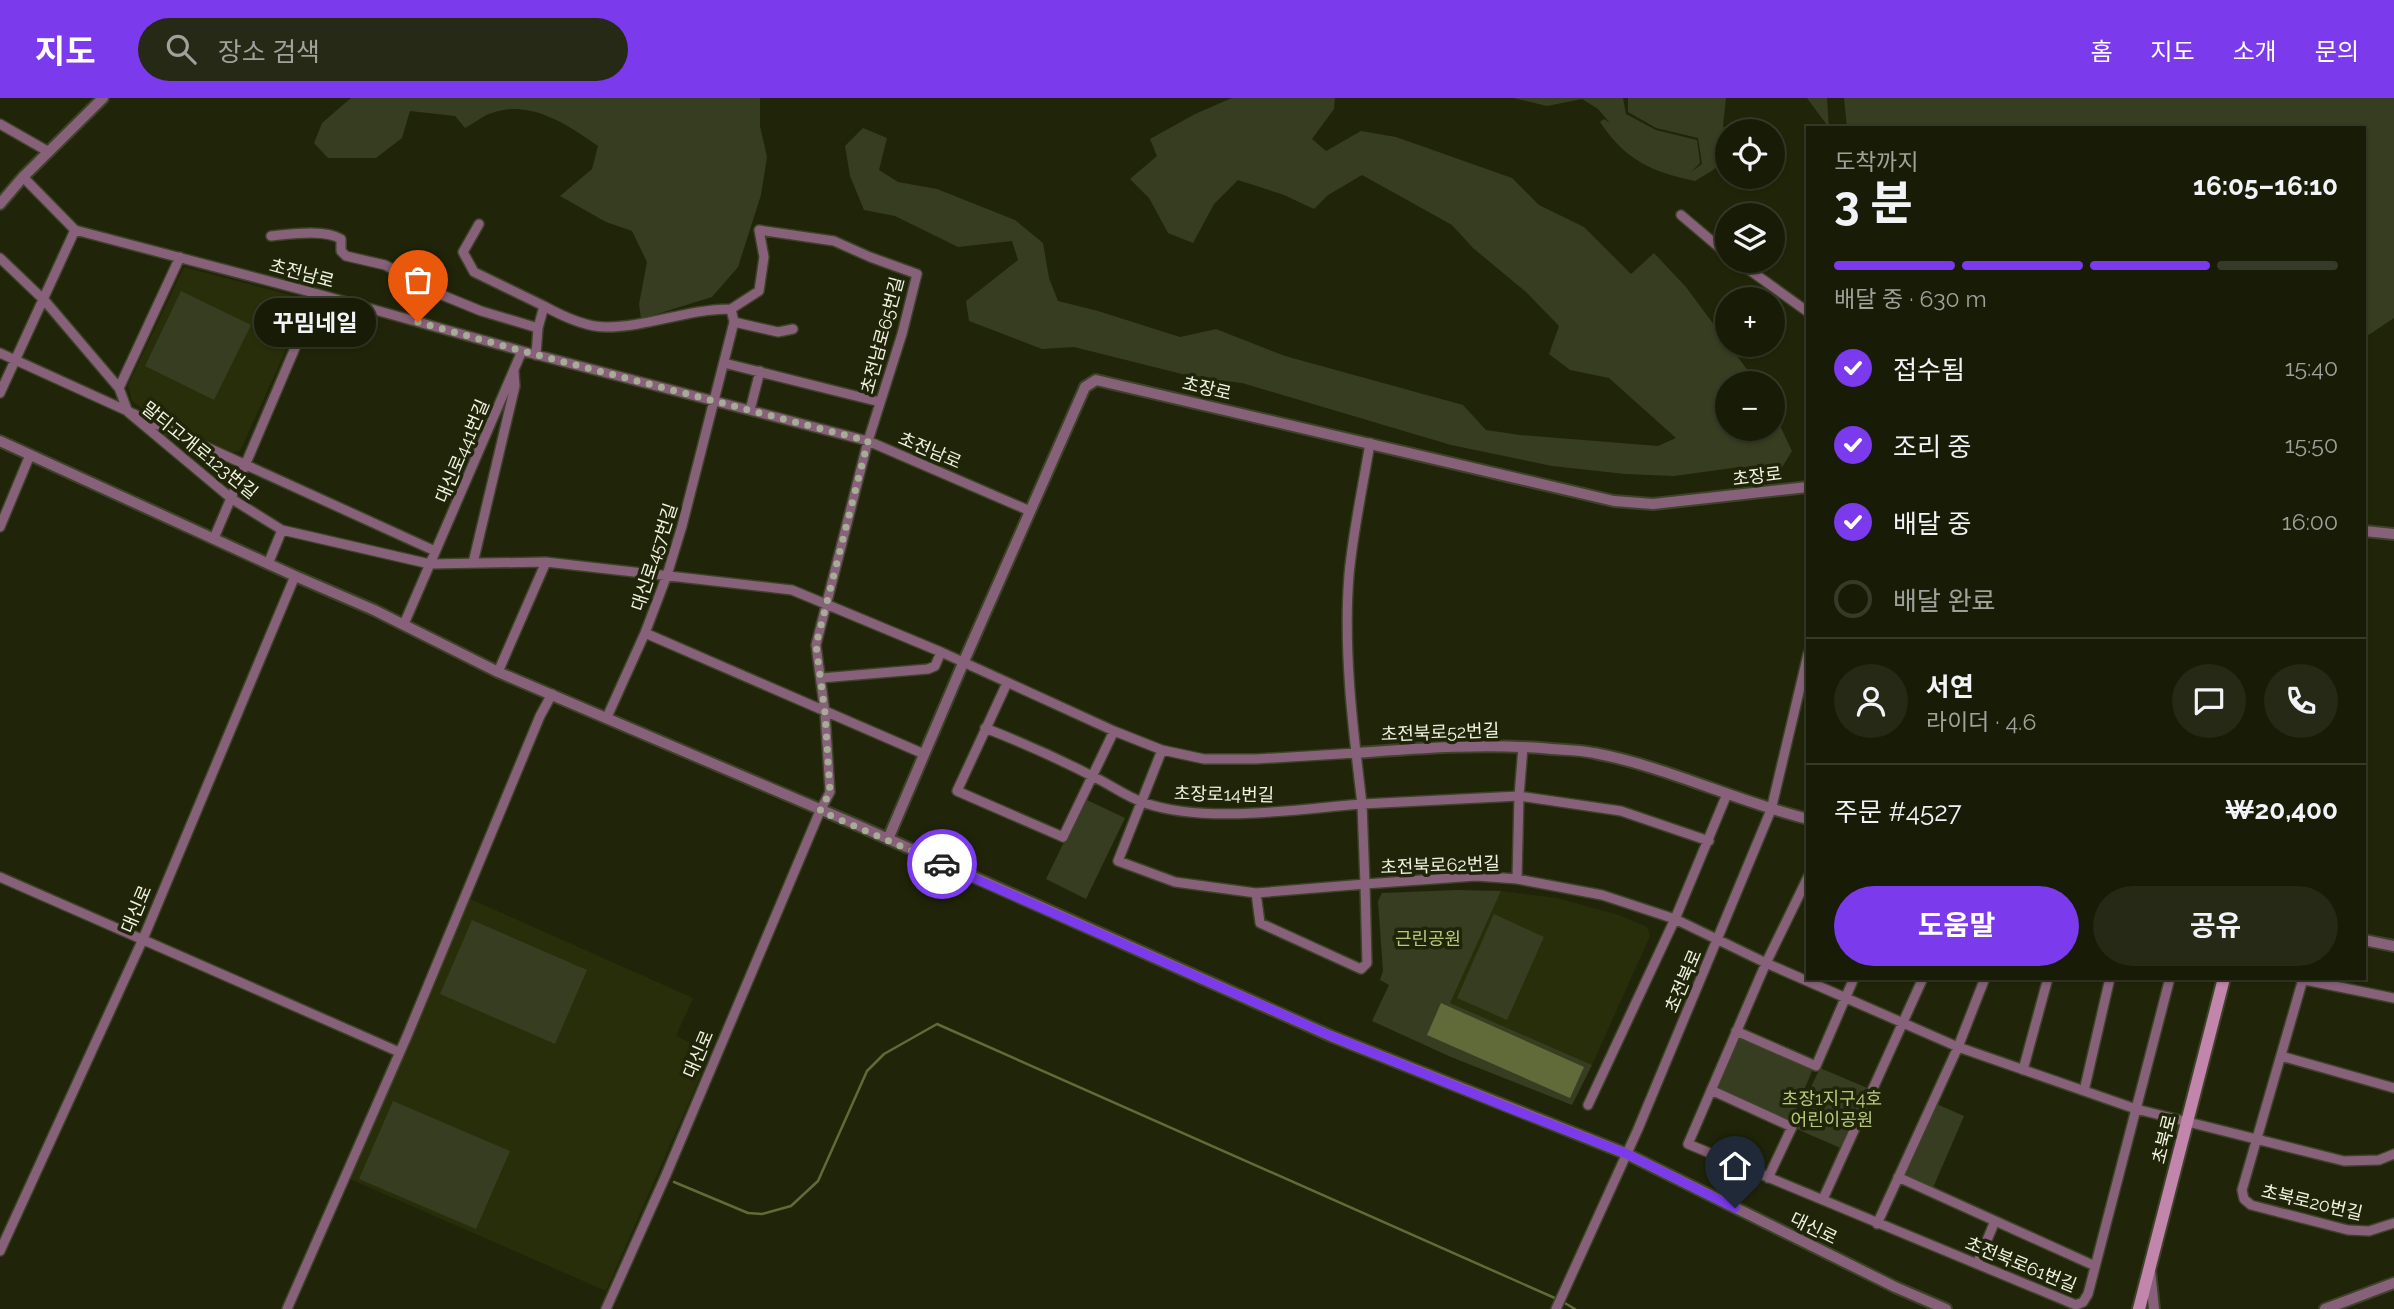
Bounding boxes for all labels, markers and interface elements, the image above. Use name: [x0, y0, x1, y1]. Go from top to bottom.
search box: [138, 18, 628, 81]
icon: search: [162, 30, 200, 68]
text: 지도: [35, 32, 96, 71]
text: 장소 검색: [218, 37, 320, 67]
text: 홈: [2090, 37, 2112, 66]
text: 지도: [2150, 37, 2195, 66]
text: 소개: [2233, 37, 2277, 66]
text: 문의: [2315, 37, 2359, 66]
map controls: [1715, 119, 1785, 441]
button: locate: [1715, 119, 1785, 189]
text: 도착까지: [1834, 148, 1919, 175]
text: 16:05–16:10: [2193, 171, 2338, 201]
text: 3 분: [1834, 176, 1913, 230]
button: layers: [1715, 203, 1785, 273]
pin: [388, 250, 448, 322]
street label: 초전남로: [267, 254, 337, 292]
icon: bag: [399, 261, 437, 299]
street label: 초전남로65번길: [856, 274, 908, 396]
text: 배달 중 · 630 m: [1834, 285, 1987, 312]
button: +: [1715, 287, 1785, 357]
callout: 꾸밈네일: [254, 298, 376, 346]
text: 꾸밈네일: [273, 309, 357, 336]
icon: check: [1834, 349, 1872, 387]
text: 15:40: [2285, 354, 2338, 381]
text: 접수됨: [1893, 355, 1965, 385]
button: −: [1715, 371, 1785, 441]
street label: 초장로: [1180, 372, 1234, 404]
street label: 대신로441번길: [431, 396, 493, 506]
street label: 말티고개로123번길: [138, 397, 262, 503]
icon: check: [1834, 426, 1872, 464]
street label: 초전남로: [895, 427, 965, 473]
text: 15:50: [2285, 431, 2338, 458]
text: 조리 중: [1893, 432, 1971, 462]
street label: 초장로: [1731, 463, 1783, 489]
street label: 대신로457번길: [627, 500, 681, 614]
icon: check: [1834, 503, 1872, 541]
text: 16:00: [2282, 508, 2338, 535]
text: 배달 중: [1893, 509, 1971, 539]
text: 배달 완료: [1893, 586, 1995, 616]
button: person: [1834, 664, 1908, 738]
button: chat: [2172, 664, 2246, 738]
button: phone: [2264, 664, 2338, 738]
text: 서연: [1926, 672, 1974, 702]
text: 라이더 · 4.6: [1926, 708, 2036, 735]
street label: 초전북로52번길: [1380, 719, 1500, 745]
street label: 초장로14번길: [1174, 783, 1274, 805]
text: ₩20,400: [2225, 795, 2338, 825]
text: 주문 #4527: [1834, 797, 1962, 827]
courier: [907, 829, 977, 899]
icon: car: [923, 845, 961, 883]
street label: 초전북로62번길: [1380, 852, 1500, 878]
street label: 대신로: [117, 882, 155, 936]
button: 도움말: [1834, 886, 2079, 966]
button: 공유: [2093, 886, 2338, 966]
park label: 근린공원: [1395, 928, 1461, 949]
street label: 초전북로: [1660, 946, 1706, 1016]
street label: 대신로: [679, 1027, 717, 1081]
park label: 초장1지구4호 어린이공원: [1782, 1088, 1882, 1130]
street label: 초북로: [2148, 1112, 2180, 1166]
pin: [1705, 1136, 1765, 1208]
icon: home: [1716, 1147, 1754, 1185]
street label: 초북로20번길: [2259, 1180, 2365, 1224]
street label: 대신로: [1787, 1208, 1841, 1248]
street label: 초전북로61번길: [1962, 1232, 2080, 1296]

